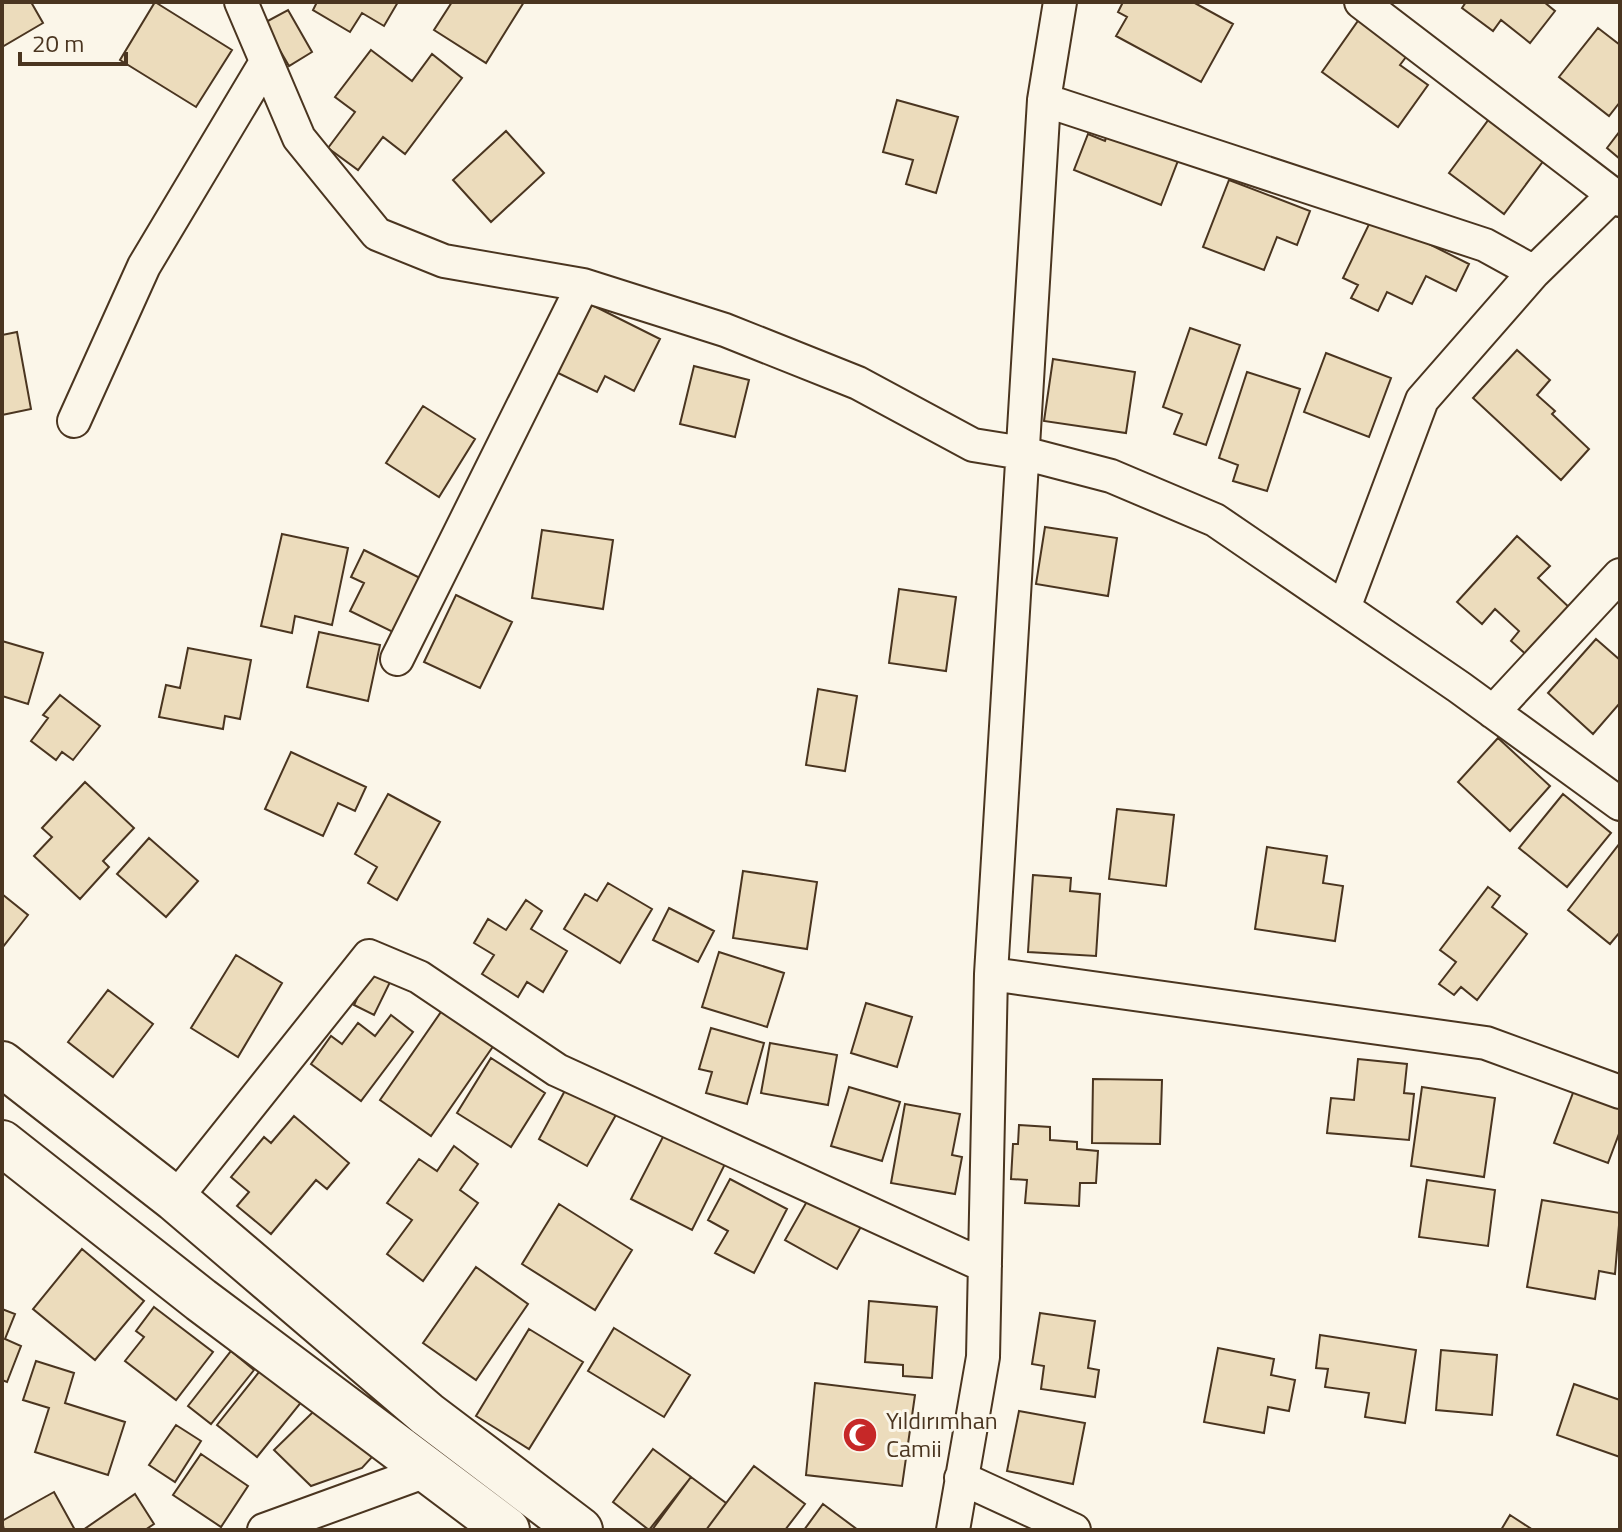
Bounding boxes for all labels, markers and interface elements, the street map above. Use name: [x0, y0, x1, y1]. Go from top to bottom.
scale bar: [20, 16, 126, 66]
text: 20 m: [32, 25, 84, 61]
place label: Yıldırımhan Camii: [886, 1402, 998, 1466]
mosque icon: Yıldırımhan Camii: [841, 1416, 879, 1454]

